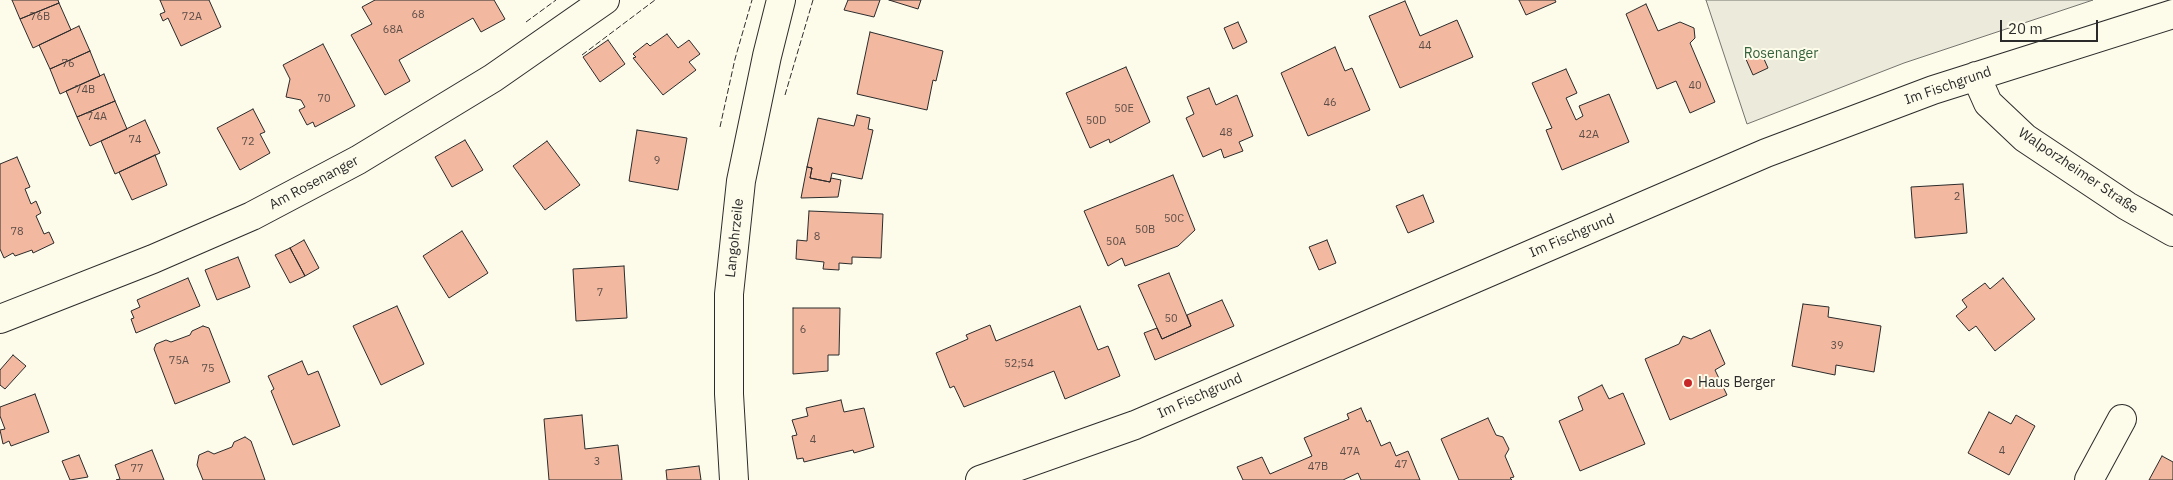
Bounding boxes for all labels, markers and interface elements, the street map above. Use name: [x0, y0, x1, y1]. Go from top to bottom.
house number: 68: [411, 8, 425, 22]
house number: 76B: [30, 10, 50, 24]
house number: 72A: [182, 10, 202, 24]
scale bar: [2003, 10, 2100, 42]
text: 20 m: [2008, 19, 2043, 38]
house number: 68A: [383, 23, 403, 37]
house number: 44: [1418, 39, 1432, 53]
park label: Rosenanger: [1744, 46, 1818, 62]
house number: 76: [61, 57, 75, 71]
street label: Im Fischgrund: [1902, 63, 1994, 109]
house number: 40: [1688, 79, 1702, 93]
house number: 74B: [75, 83, 95, 97]
house number: 70: [317, 92, 331, 106]
house number: 46: [1323, 96, 1337, 110]
house number: 50E: [1114, 102, 1134, 116]
house number: 74A: [87, 110, 107, 124]
house number: 50D: [1086, 114, 1106, 128]
street label: Walporzheimer Straße: [2015, 125, 2141, 217]
house number: 48: [1219, 126, 1233, 140]
house number: 42A: [1579, 128, 1599, 142]
house number: 74: [128, 133, 142, 147]
house number: 72: [241, 135, 255, 149]
street label: Am Rosenanger: [266, 152, 362, 214]
house number: 9: [654, 154, 660, 168]
house number: 2: [1954, 190, 1960, 204]
street label: Langohrzeile: [722, 197, 748, 279]
street label: Im Fischgrund: [1527, 211, 1617, 261]
house number: 50C: [1164, 212, 1184, 226]
house number: 50B: [1135, 223, 1155, 237]
house number: 78: [10, 225, 24, 239]
house number: 8: [814, 230, 820, 244]
house number: 50A: [1106, 235, 1126, 249]
house number: 7: [597, 286, 603, 300]
house number: 50: [1164, 312, 1178, 326]
house number: 6: [800, 323, 806, 337]
house number: 39: [1830, 339, 1844, 353]
house number: 75A: [169, 354, 189, 368]
house number: 52;54: [1004, 357, 1034, 371]
house number: 75: [201, 362, 215, 376]
street label: Im Fischgrund: [1155, 370, 1245, 422]
place label: Haus Berger: [1698, 375, 1775, 391]
marker: Haus Berger: [1682, 377, 1694, 389]
house number: 4: [810, 433, 816, 447]
house number: 4: [1999, 444, 2005, 458]
house number: 47A: [1340, 445, 1360, 459]
house number: 3: [594, 455, 600, 469]
house number: 47: [1394, 458, 1408, 472]
house number: 47B: [1308, 460, 1328, 474]
house number: 77: [130, 462, 144, 476]

